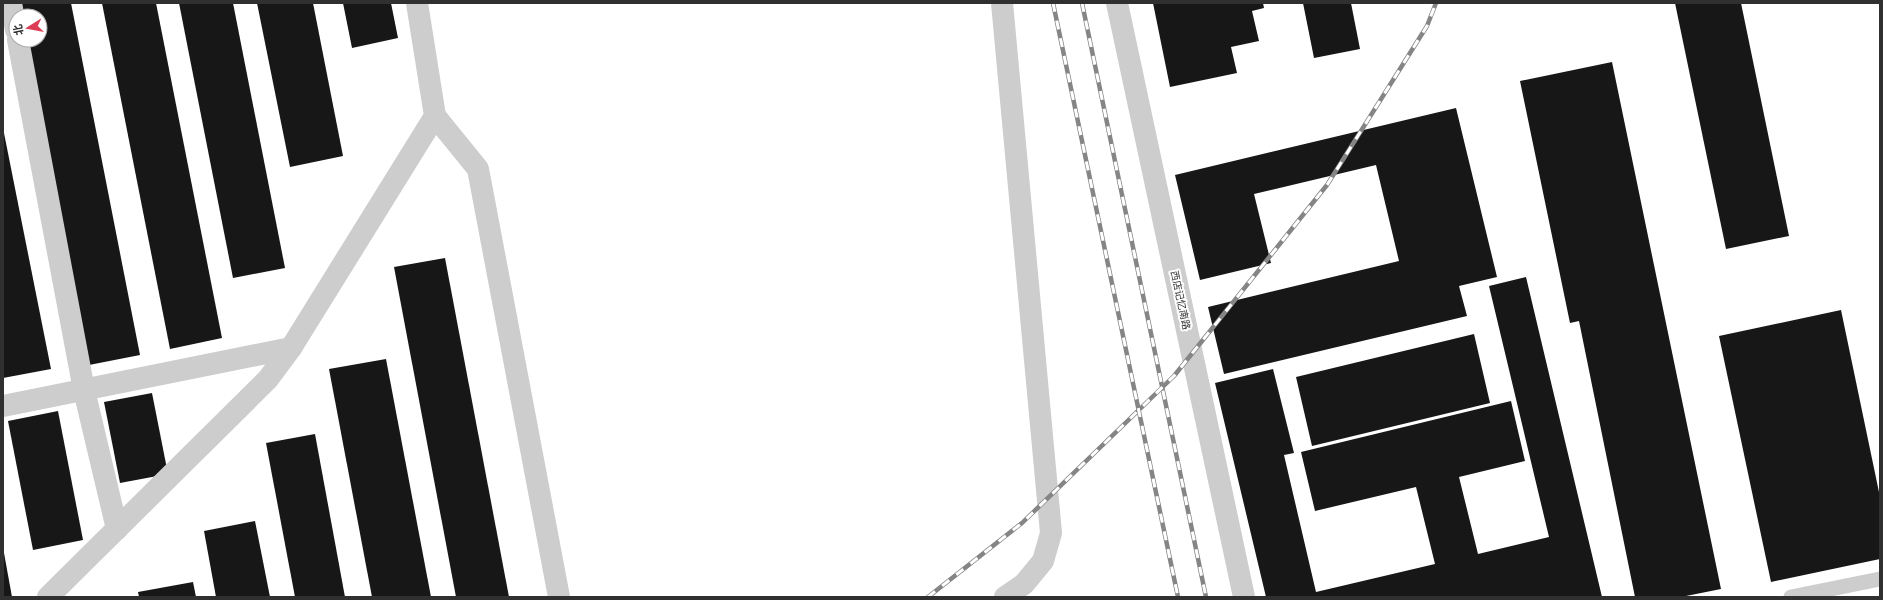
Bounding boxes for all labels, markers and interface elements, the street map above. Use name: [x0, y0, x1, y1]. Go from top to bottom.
north arrow: [8, 8, 48, 48]
text: 北: [10, 23, 26, 37]
street label: 西店记忆南路: [1168, 269, 1193, 331]

